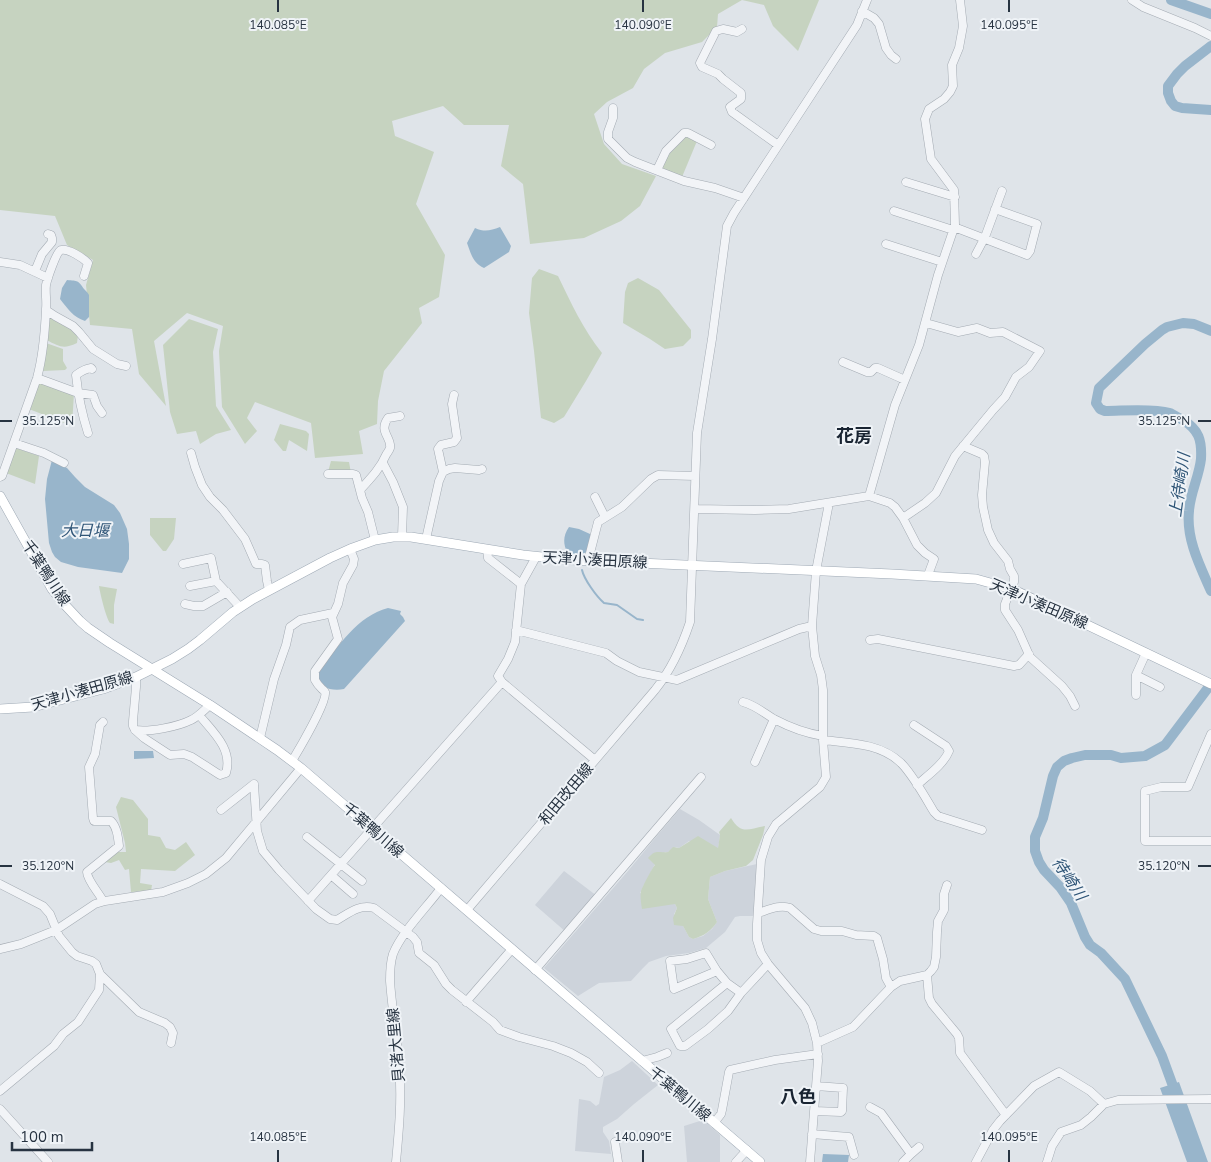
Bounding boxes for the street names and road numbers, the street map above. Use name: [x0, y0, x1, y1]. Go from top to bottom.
street label: 千葉鴨川線: [17, 536, 75, 610]
street label: 天津小湊田原線: [542, 547, 648, 573]
street label: 天津小湊田原線: [987, 574, 1091, 634]
street label: 天津小湊田原線: [29, 667, 135, 715]
street label: 和田改田線: [534, 759, 598, 829]
street label: 千葉鴨川線: [338, 798, 408, 862]
street label: 貝渚大里線: [383, 1007, 409, 1083]
street label: 千葉鴨川線: [645, 1062, 715, 1126]

